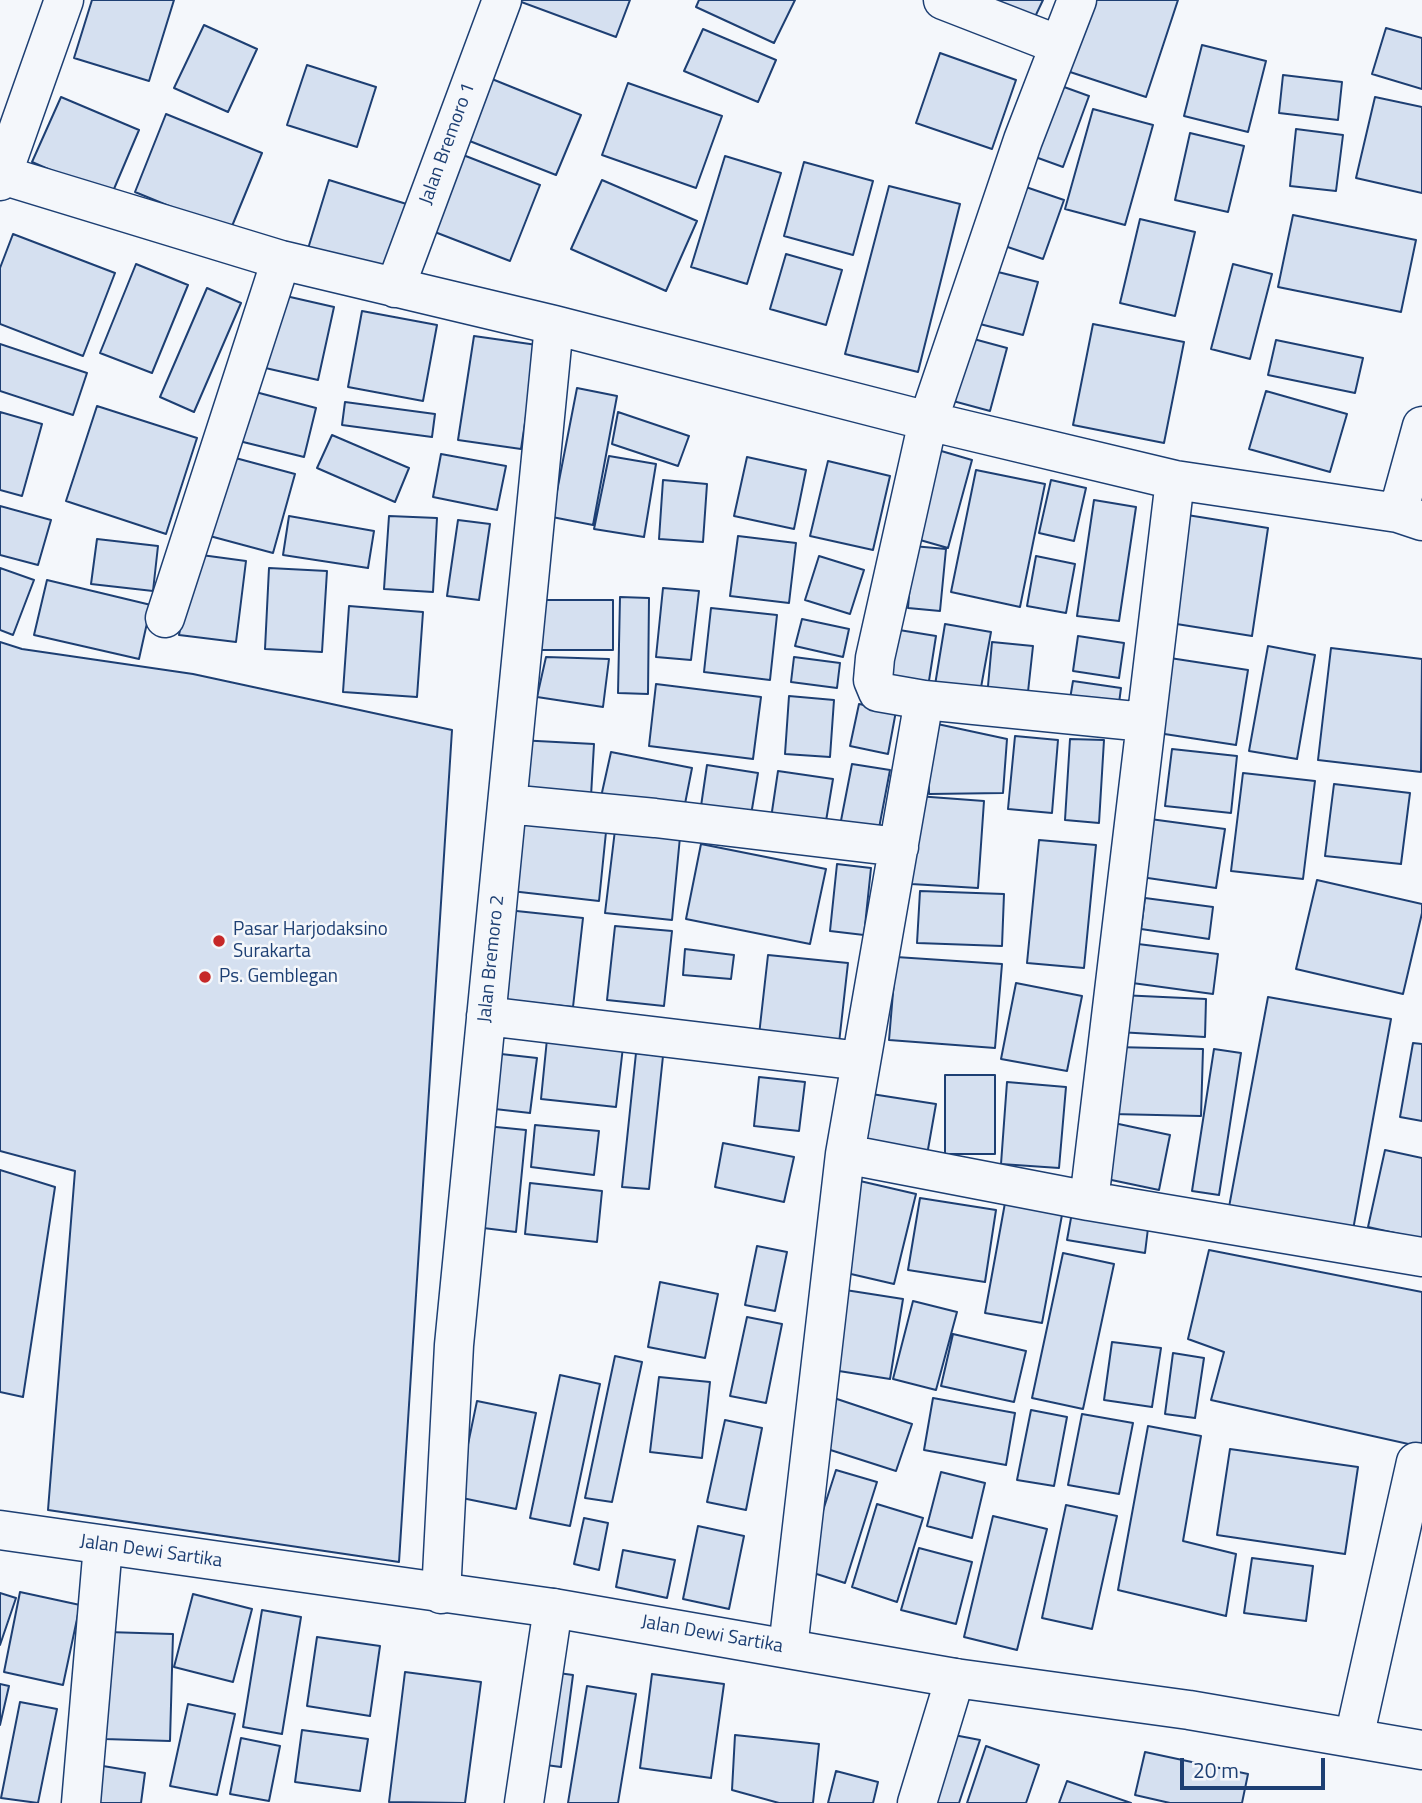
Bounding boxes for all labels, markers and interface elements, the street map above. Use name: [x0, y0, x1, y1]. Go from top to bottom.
street label: Jalan Bremoro 1: [415, 80, 481, 208]
street label: Jalan Bremoro 2: [474, 894, 510, 1024]
place label: Pasar Harjodaksino Surakarta: [233, 919, 388, 963]
marker: Pasar Harjodaksino Surakarta: [211, 933, 227, 949]
place label: Ps. Gemblegan: [219, 966, 338, 988]
marker: Ps. Gemblegan: [197, 969, 213, 985]
street label: Jalan Dewi Sartika: [78, 1531, 224, 1573]
street label: Jalan Dewi Sartika: [639, 1611, 785, 1659]
scale bar: [1184, 1744, 1329, 1788]
text: 20 m: [1193, 1754, 1239, 1786]

